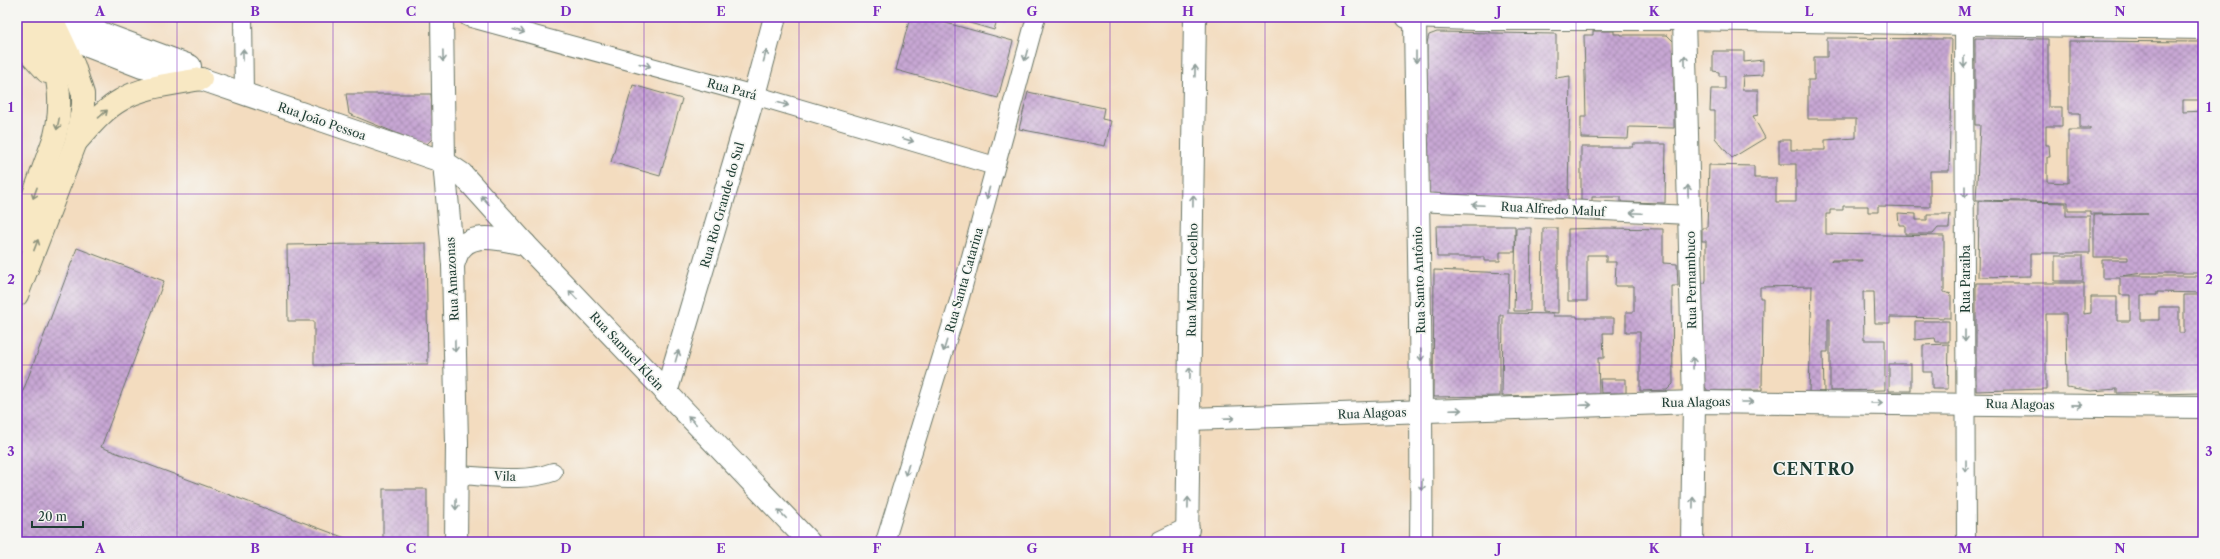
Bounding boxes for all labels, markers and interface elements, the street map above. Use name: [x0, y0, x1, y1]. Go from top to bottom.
text: A: [94, 3, 106, 19]
text: B: [250, 3, 260, 19]
text: C: [406, 3, 416, 19]
text: D: [560, 3, 572, 19]
text: E: [716, 3, 726, 19]
text: F: [873, 3, 882, 19]
text: G: [1026, 3, 1038, 19]
text: H: [1182, 3, 1194, 19]
text: I: [1340, 3, 1346, 19]
text: J: [1494, 3, 1502, 19]
text: K: [1649, 3, 1660, 19]
text: L: [1805, 3, 1814, 19]
text: M: [1958, 3, 1972, 19]
text: N: [2114, 3, 2126, 19]
one-way arrow: [512, 28, 525, 35]
one-way arrow: [1021, 48, 1029, 61]
one-way arrow: [239, 49, 247, 62]
one-way arrow: [439, 49, 447, 62]
one-way arrow: [762, 50, 769, 63]
one-way arrow: [1412, 50, 1420, 63]
one-way arrow: [1681, 55, 1689, 68]
one-way arrow: [1960, 55, 1968, 68]
one-way arrow: [638, 62, 651, 69]
one-way arrow: [1191, 65, 1199, 78]
street label: Rua Pará: [705, 75, 759, 103]
text: 1: [8, 99, 14, 115]
street label: Rua João Pessoa: [276, 99, 369, 143]
text: 1: [2206, 99, 2212, 115]
one-way arrow: [777, 101, 790, 108]
one-way arrow: [98, 109, 109, 118]
one-way arrow: [54, 117, 62, 130]
one-way arrow: [901, 137, 914, 144]
street label: Rua Rio Grande do Sul: [697, 140, 747, 270]
one-way arrow: [1685, 185, 1692, 198]
one-way arrow: [1961, 185, 1969, 198]
one-way arrow: [30, 187, 38, 199]
one-way arrow: [983, 187, 991, 200]
one-way arrow: [480, 195, 490, 205]
one-way arrow: [1189, 195, 1197, 208]
street label: Rua Alfredo Maluf: [1500, 199, 1607, 219]
one-way arrow: [1472, 201, 1485, 209]
one-way arrow: [1630, 209, 1643, 216]
street label: Rua Manoel Coelho: [1184, 223, 1200, 337]
street label: Rua Santa Catarina: [942, 225, 986, 334]
street label: Rua Santo Antônio: [1410, 226, 1428, 334]
street label: Rua Pernambuco: [1683, 231, 1699, 329]
street label: Rua Amazonas: [442, 237, 462, 321]
one-way arrow: [33, 240, 41, 252]
street label: Rua Paraiba: [1958, 244, 1973, 313]
text: 2: [7, 271, 15, 287]
text: 2: [2205, 271, 2213, 287]
one-way arrow: [569, 290, 578, 300]
street label: Rua Samuel Klein: [587, 309, 668, 394]
one-way arrow: [1961, 329, 1969, 342]
one-way arrow: [451, 339, 459, 352]
one-way arrow: [941, 339, 948, 352]
one-way arrow: [1417, 348, 1425, 361]
one-way arrow: [674, 350, 681, 363]
one-way arrow: [1689, 357, 1697, 370]
one-way arrow: [1186, 367, 1194, 380]
street label: Rua Alagoas: [1661, 394, 1731, 410]
street label: Rua Alagoas: [1985, 396, 2055, 412]
one-way arrow: [1740, 398, 1753, 406]
one-way arrow: [1870, 399, 1883, 407]
one-way arrow: [2070, 401, 2083, 409]
one-way arrow: [1579, 402, 1592, 409]
street label: Rua Alagoas: [1337, 404, 1407, 422]
one-way arrow: [1449, 406, 1462, 414]
one-way arrow: [1222, 414, 1235, 422]
one-way arrow: [687, 415, 697, 425]
text: 3: [7, 443, 15, 459]
text: 3: [2205, 443, 2213, 459]
district label: CENTRO: [1773, 459, 1855, 479]
one-way arrow: [1962, 459, 1970, 472]
one-way arrow: [903, 463, 910, 476]
street label: Vila: [493, 468, 517, 484]
one-way arrow: [1418, 478, 1426, 491]
one-way arrow: [453, 497, 460, 510]
one-way arrow: [1184, 497, 1192, 510]
one-way arrow: [1689, 497, 1697, 510]
scale bar: [32, 503, 83, 529]
text: 20 m: [38, 509, 67, 524]
one-way arrow: [777, 509, 787, 519]
text: A: [94, 540, 106, 556]
text: B: [250, 540, 260, 556]
text: C: [406, 540, 416, 556]
text: D: [560, 540, 572, 556]
text: E: [716, 540, 726, 556]
text: F: [873, 540, 882, 556]
text: G: [1026, 540, 1038, 556]
text: H: [1182, 540, 1194, 556]
text: I: [1340, 540, 1346, 556]
text: J: [1494, 540, 1502, 556]
text: K: [1649, 540, 1660, 556]
text: L: [1805, 540, 1814, 556]
text: M: [1958, 540, 1972, 556]
text: N: [2114, 540, 2126, 556]

